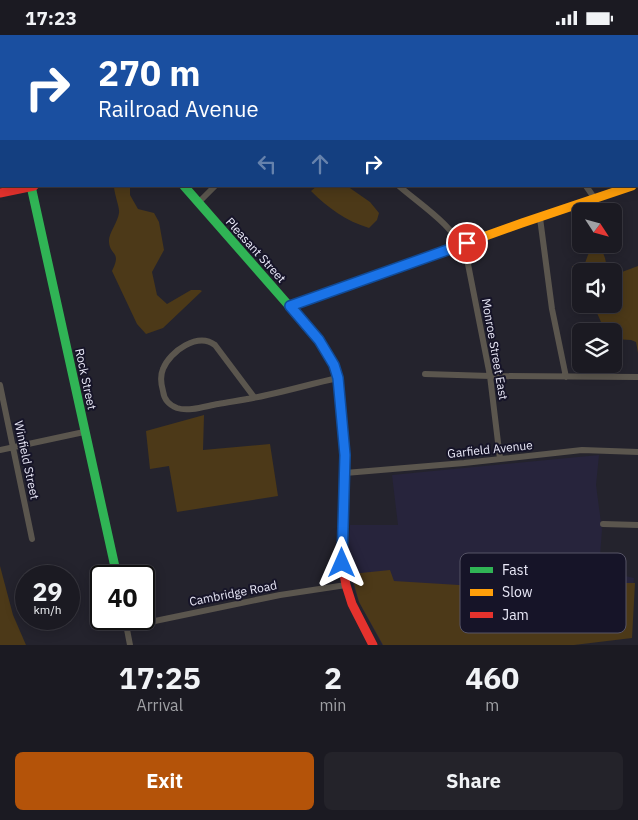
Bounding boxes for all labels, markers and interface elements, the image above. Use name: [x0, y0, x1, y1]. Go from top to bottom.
text: 17:23: [25, 6, 77, 30]
text: 270 m: [98, 50, 201, 96]
icon: right: [15, 55, 80, 120]
text: Railroad Avenue: [98, 94, 259, 123]
icon: left: [253, 150, 281, 178]
icon: ahead: [306, 150, 334, 178]
icon: right: [359, 150, 387, 178]
north arrow: [572, 203, 622, 253]
map controls: [572, 203, 622, 373]
street label: Pleasant Street: [223, 214, 289, 286]
pin: [446, 222, 488, 264]
icon: arrive: [453, 229, 481, 257]
button: sound: [572, 263, 622, 313]
street label: Monroe Street East: [479, 297, 511, 401]
button: layers: [572, 323, 622, 373]
street label: Rock Street: [72, 347, 100, 411]
street label: Winfield Street: [11, 419, 43, 501]
street label: Garfield Avenue: [447, 437, 534, 461]
position arrow: [315, 536, 367, 588]
legend: [460, 553, 626, 633]
text: Fast: [502, 561, 528, 579]
speed limit sign: 40: [90, 565, 155, 630]
text: 29: [32, 575, 63, 608]
street label: Cambridge Road: [188, 577, 278, 609]
text: Slow: [502, 583, 533, 601]
text: km/h: [33, 602, 62, 617]
text: Jam: [502, 606, 529, 624]
text: 17:25: [119, 658, 201, 697]
text: 2: [324, 658, 342, 697]
text: 460: [465, 658, 519, 697]
text: Arrival: [136, 695, 183, 715]
text: min: [319, 695, 346, 715]
text: m: [485, 695, 499, 715]
button: Exit: [15, 752, 314, 810]
button: Share: [324, 752, 623, 810]

